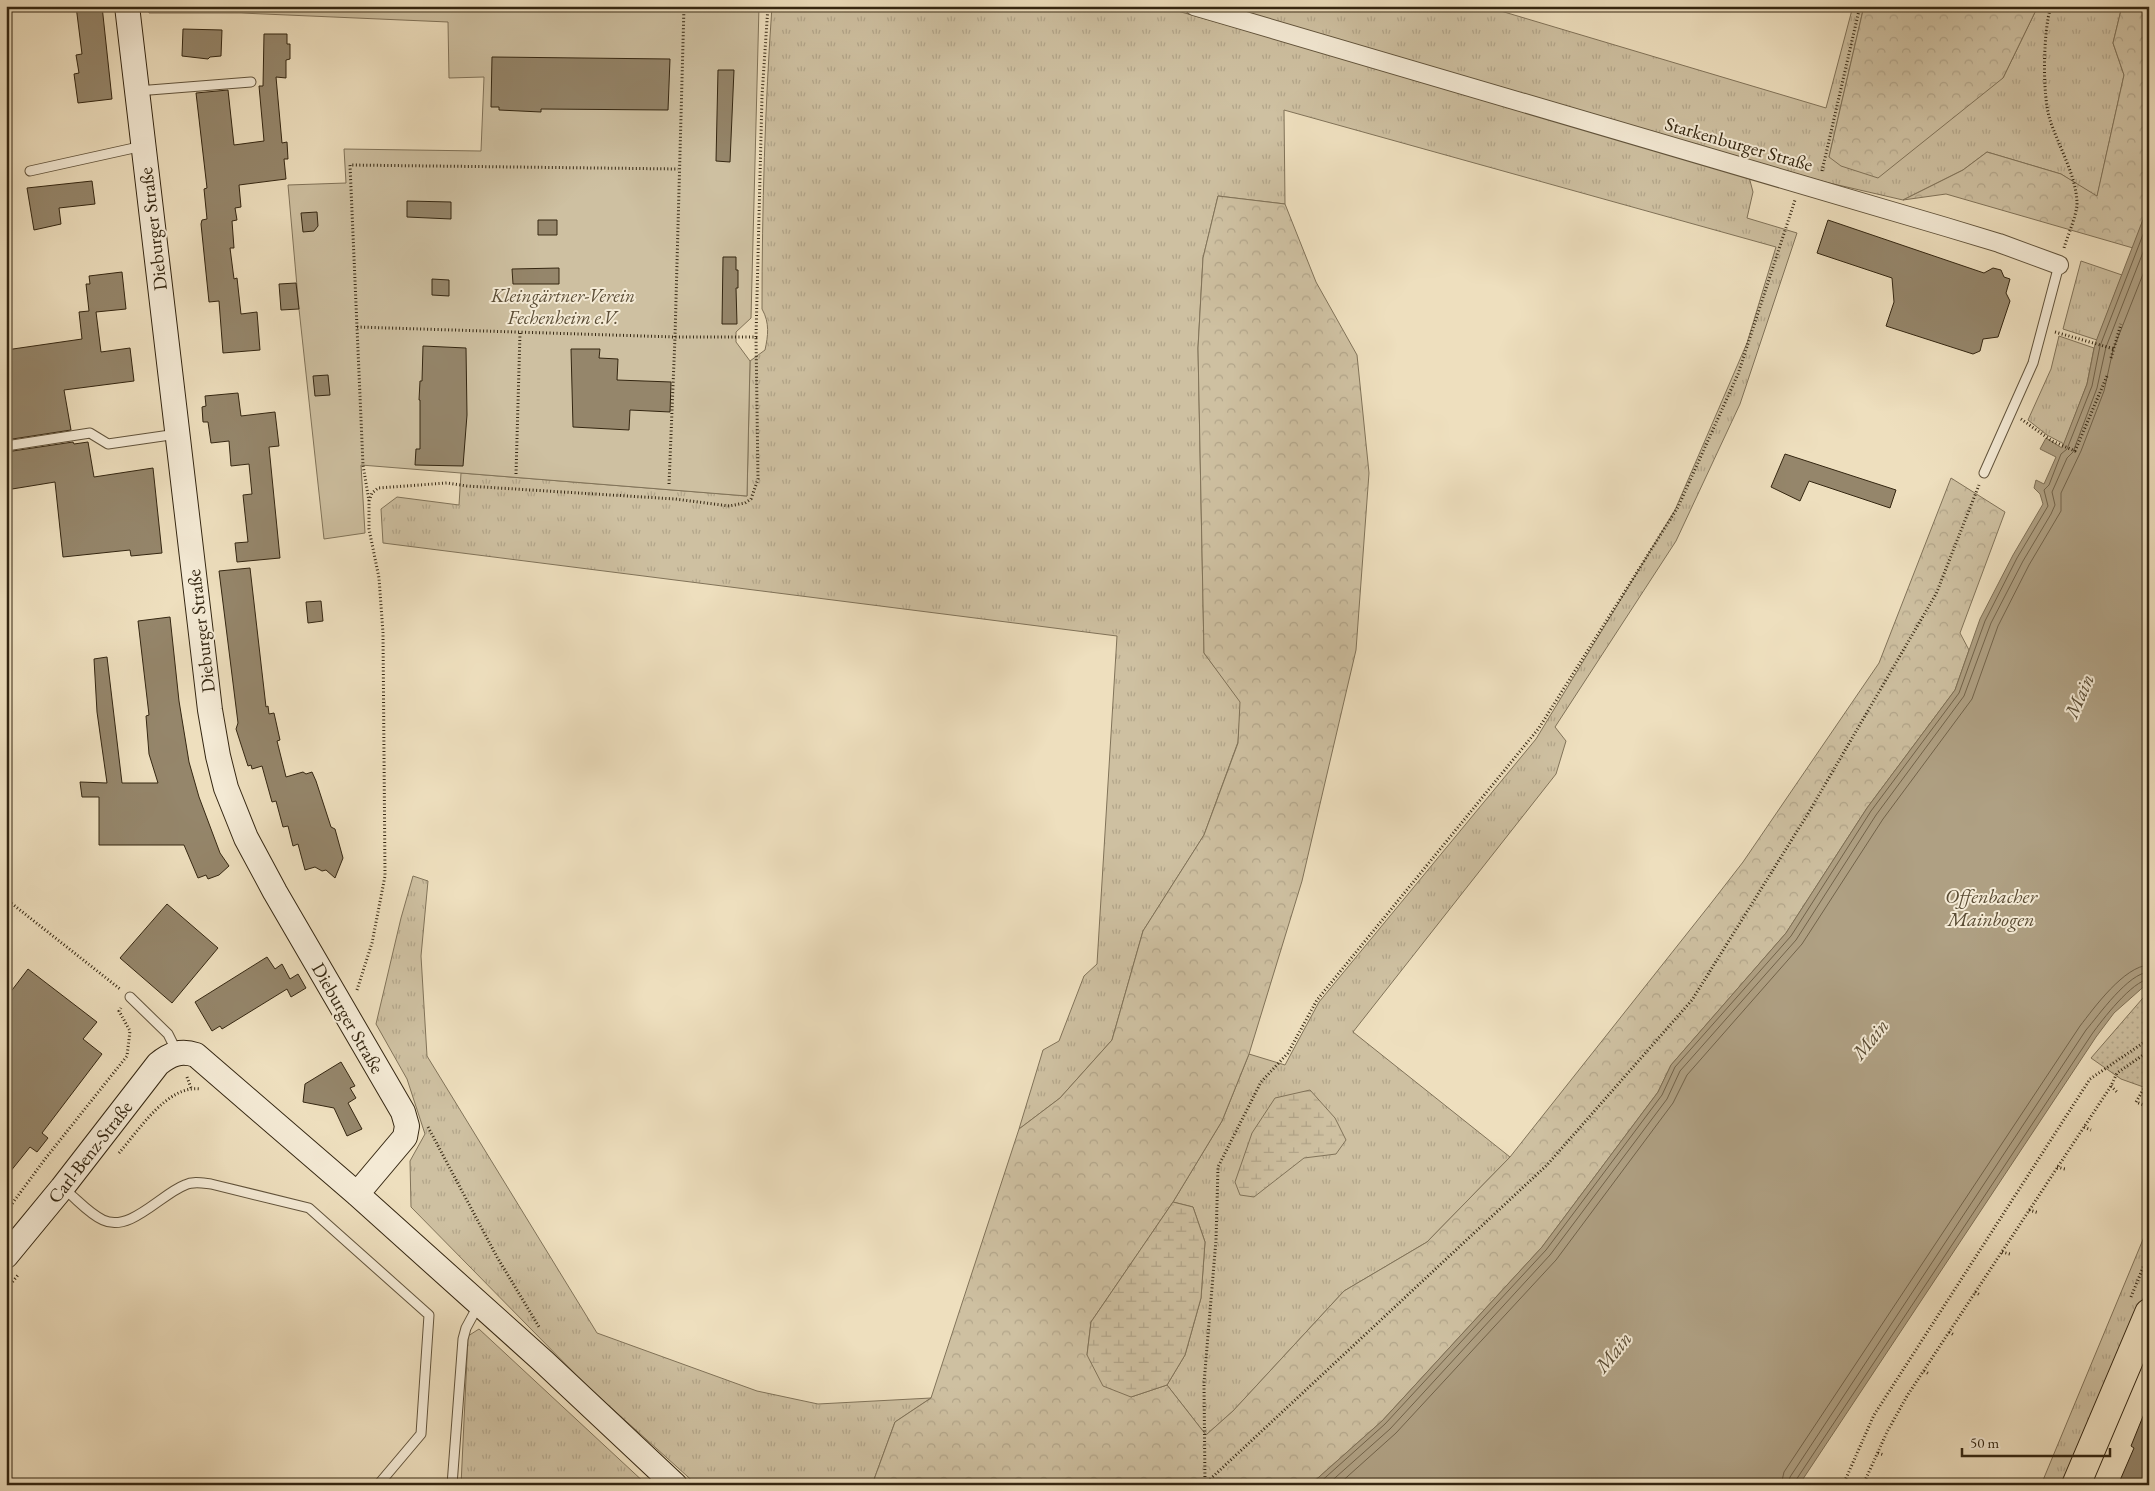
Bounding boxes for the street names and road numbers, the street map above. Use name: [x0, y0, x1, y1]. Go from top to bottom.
street label: Starkenburger Straße: [1662, 111, 1816, 177]
street label: Dieburger Straße: [133, 166, 173, 292]
street label: Dieburger Straße: [181, 568, 221, 694]
street label: Dieburger Straße: [306, 958, 390, 1078]
street label: Carl-Benz-Straße: [42, 1095, 138, 1209]

